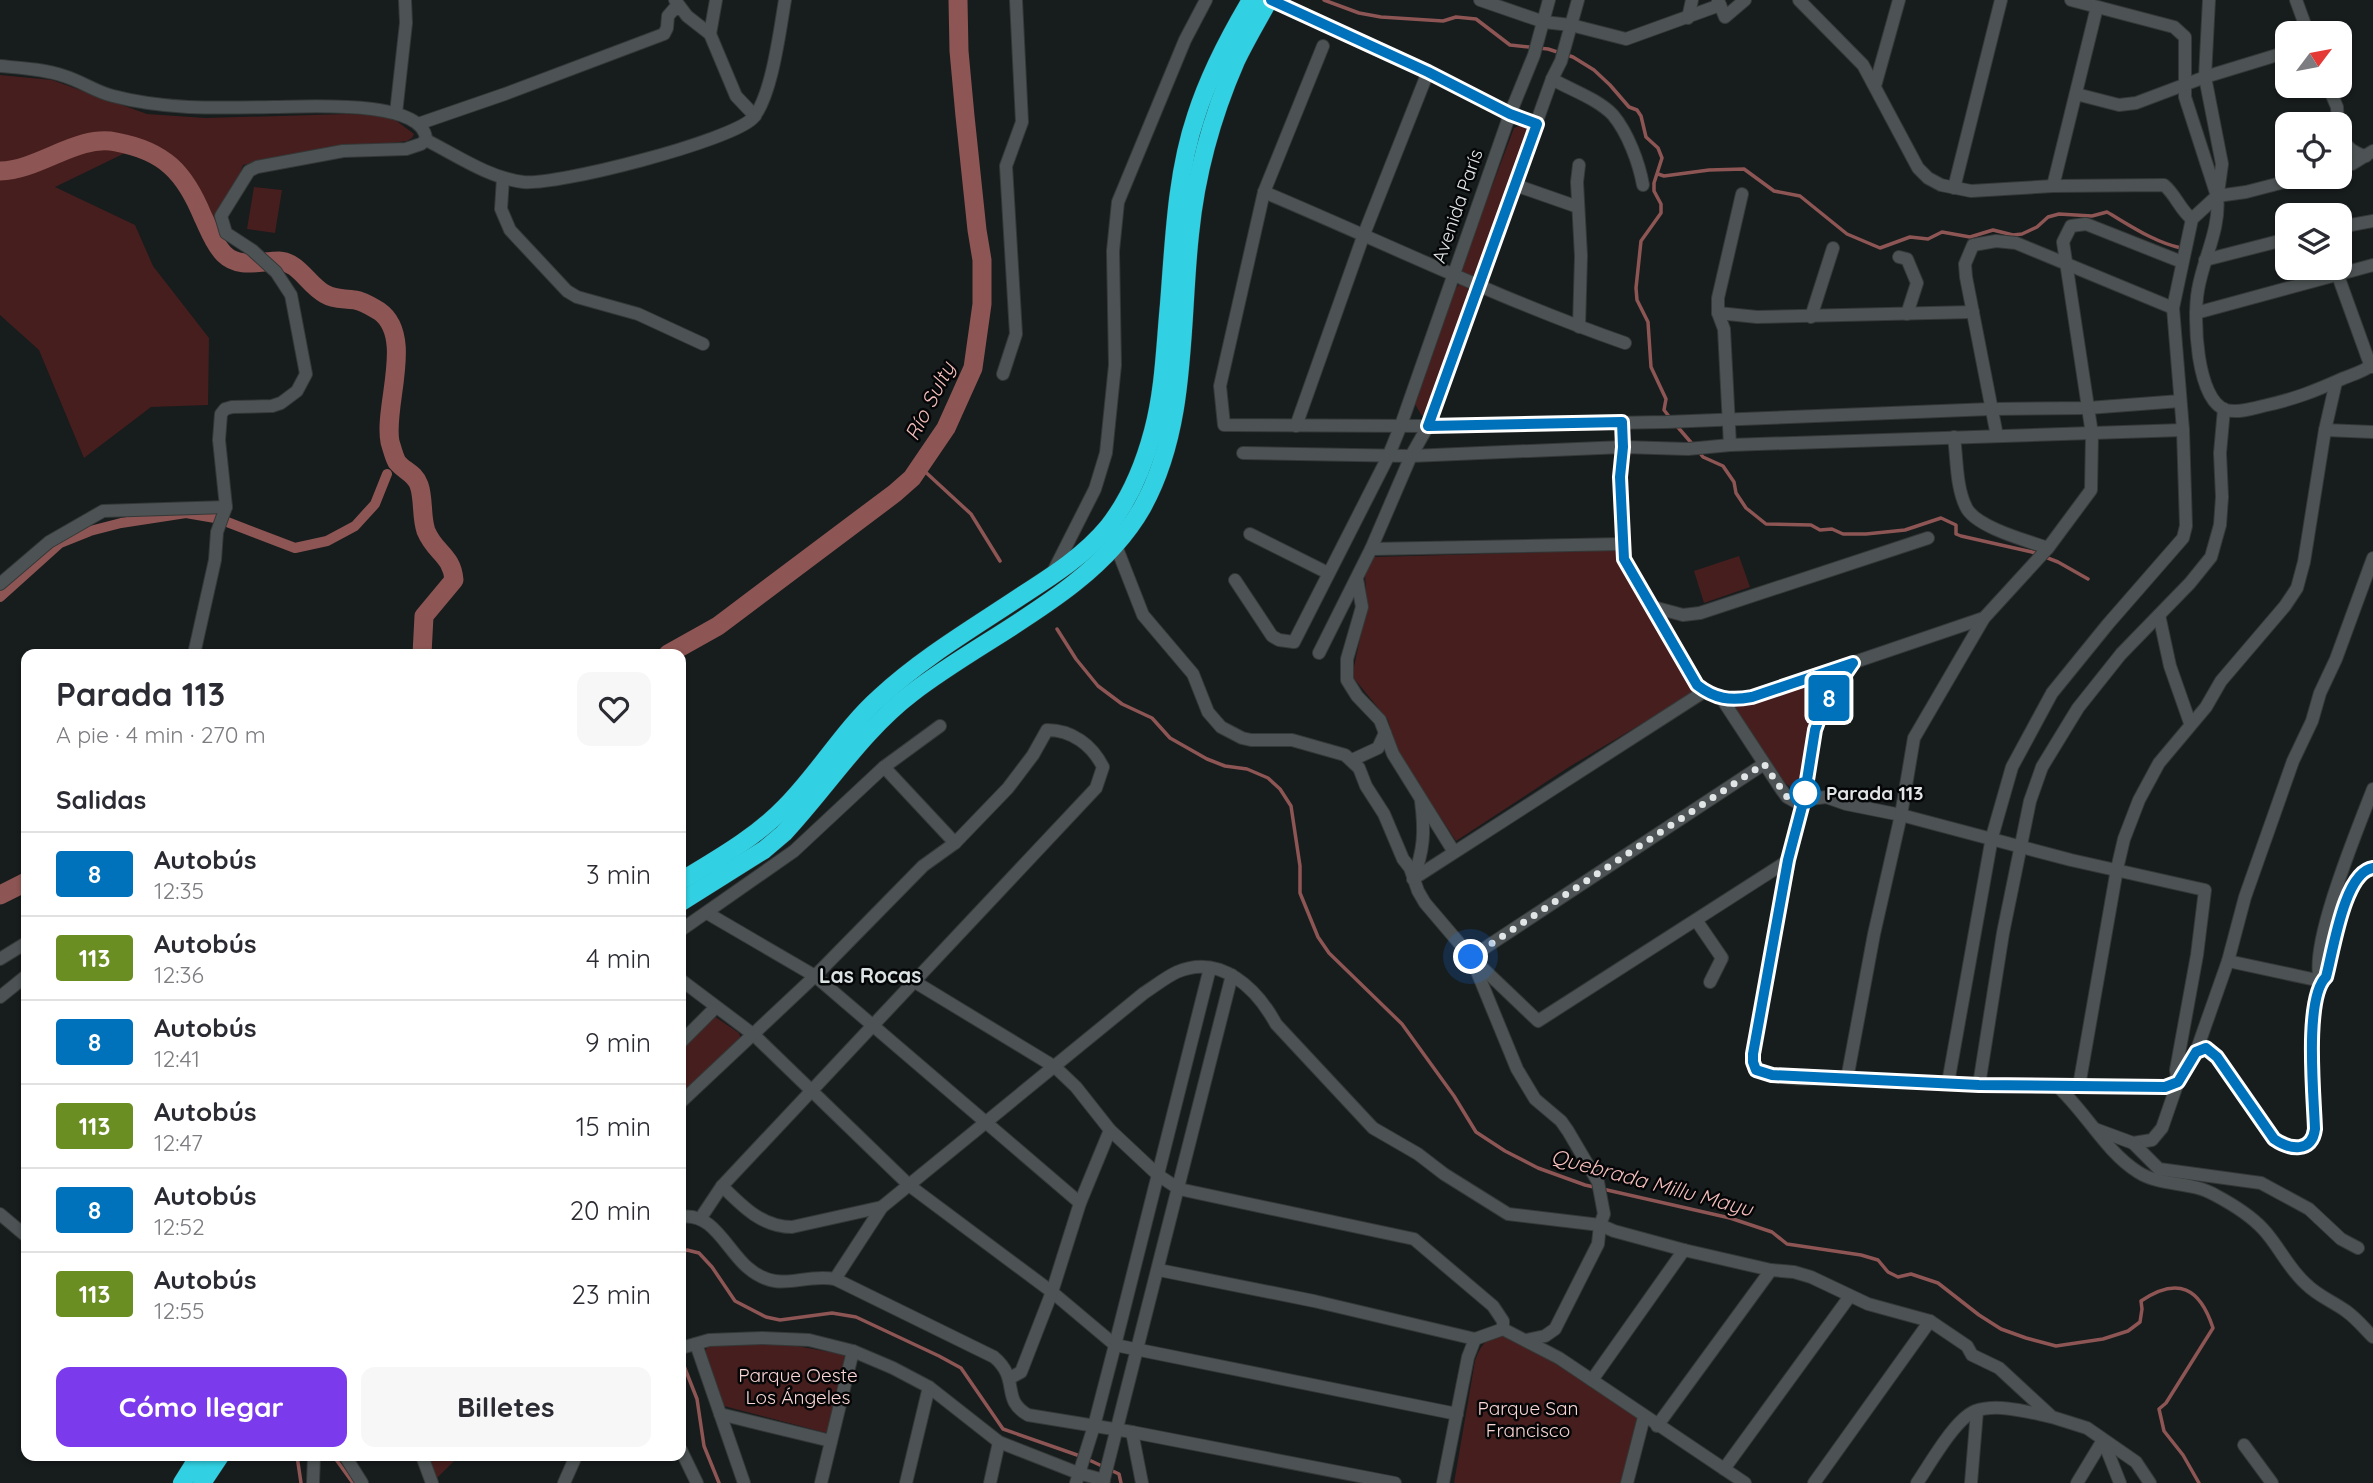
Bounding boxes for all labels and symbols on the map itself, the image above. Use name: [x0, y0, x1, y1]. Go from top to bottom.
north arrow: [2275, 21, 2352, 98]
street label: Avenida París: [1426, 146, 1488, 266]
water label: Río Sulty: [898, 356, 960, 445]
line badge: 8: [1806, 675, 1852, 721]
marker: Parada 113: [1790, 778, 1820, 808]
place label: Parada 113: [1826, 781, 1923, 805]
your location: [1453, 939, 1488, 974]
district label: Las Rocas: [819, 962, 921, 988]
water label: Quebrada Millu Mayu: [1548, 1143, 1757, 1222]
park label: Parque Oeste Los Ángeles: [738, 1363, 858, 1409]
park label: Parque San Francisco: [1477, 1396, 1579, 1442]

